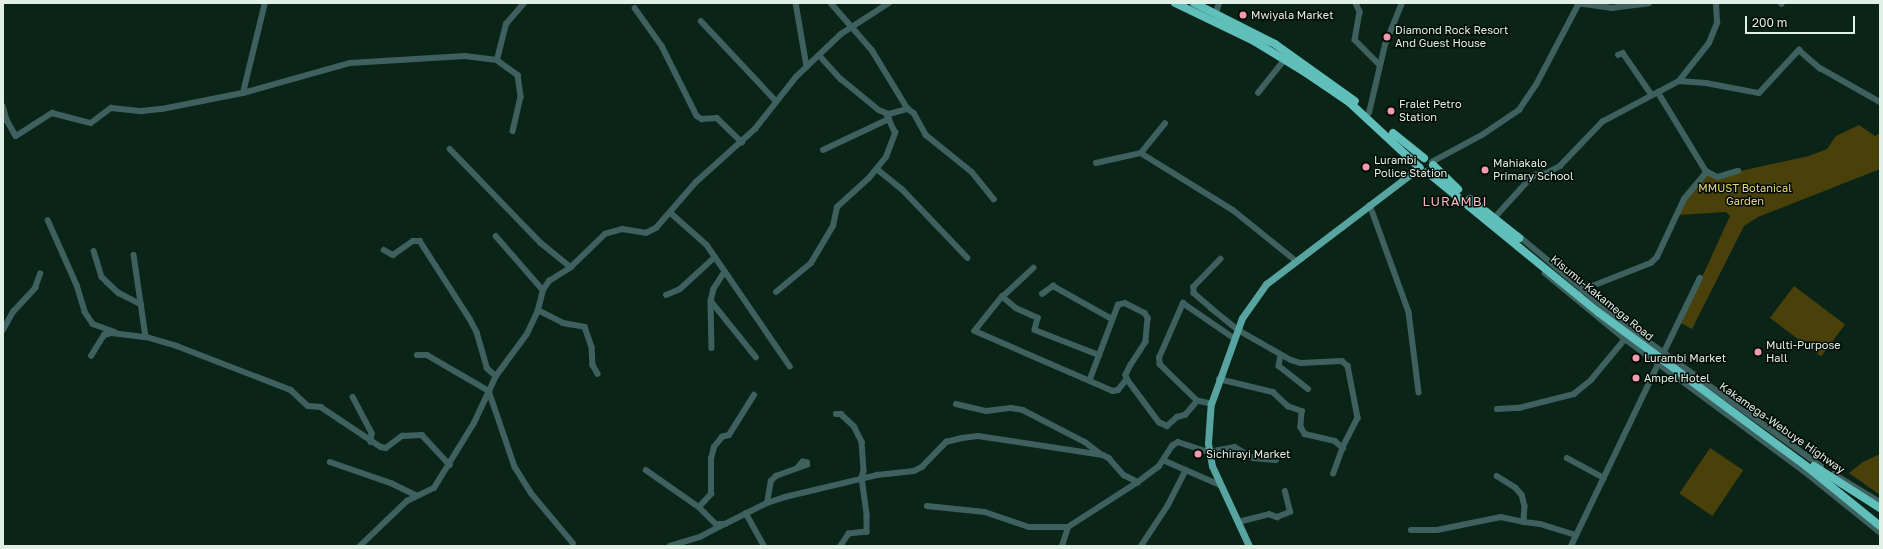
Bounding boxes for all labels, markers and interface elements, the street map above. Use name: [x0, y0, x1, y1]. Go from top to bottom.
place label: Mwiyala Market: [1251, 8, 1334, 22]
scale bar: [1747, 8, 1857, 34]
marker: Mwiyala Market: [1238, 10, 1248, 20]
text: 200 m: [1752, 15, 1787, 30]
place label: Diamond Rock Resort And Guest House: [1395, 24, 1508, 50]
marker: Diamond Rock Resort And Guest House: [1382, 32, 1392, 42]
place label: Fralet Petro Station: [1399, 98, 1462, 124]
marker: Fralet Petro Station: [1386, 106, 1396, 116]
place label: Lurambi Police Station: [1374, 154, 1447, 180]
place label: Mahiakalo Primary School: [1493, 157, 1573, 183]
marker: Lurambi Police Station: [1361, 162, 1371, 172]
marker: Mahiakalo Primary School: [1480, 165, 1490, 175]
park label: MMUST Botanical Garden: [1698, 182, 1792, 208]
district label: LURAMBI: [1422, 193, 1488, 209]
street label: Kisumu-Kakamega Road: [1548, 252, 1656, 344]
place label: Multi-Purpose Hall: [1766, 339, 1841, 365]
marker: Multi-Purpose Hall: [1753, 347, 1763, 357]
place label: Lurambi Market: [1644, 351, 1726, 365]
marker: Lurambi Market: [1631, 353, 1641, 363]
place label: Ampel Hotel: [1644, 371, 1710, 385]
marker: Ampel Hotel: [1631, 373, 1641, 383]
street label: Kakamega-Webuye Highway: [1717, 380, 1847, 476]
place label: Sichirayi Market: [1206, 447, 1290, 461]
marker: Sichirayi Market: [1193, 449, 1203, 459]

